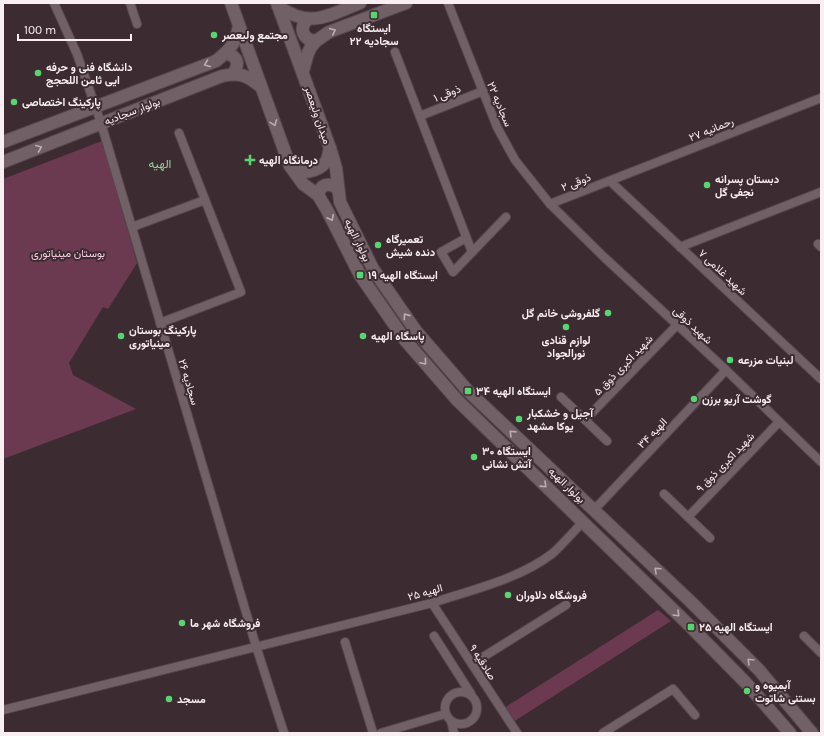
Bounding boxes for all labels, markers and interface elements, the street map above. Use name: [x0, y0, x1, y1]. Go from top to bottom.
marker: ایستگاه سجادیه ۲۲: [369, 10, 379, 20]
scale bar: [18, 16, 131, 42]
place label: ایستگاه سجادیه ۲۲: [350, 22, 399, 48]
text: 100 m: [24, 23, 56, 37]
one-way arrow: [328, 28, 336, 36]
place label: مجتمع ولیعصر: [221, 29, 288, 43]
marker: مجتمع ولیعصر: [209, 30, 219, 40]
one-way arrow: [204, 59, 211, 68]
place label: دانشگاه فنی و حرفه ایی ثامن اللحجج: [46, 61, 133, 88]
marker: دانشگاه فنی و حرفه ایی ثامن اللحجج: [33, 68, 43, 78]
street label: سجادیه ۲۲: [484, 80, 515, 129]
street label: ذوقی ۱: [432, 82, 463, 105]
street label: میدان ولیعصر: [301, 84, 334, 146]
street label: بولوار سجادیه: [103, 95, 162, 128]
place label: پارکینگ اختصاصی: [22, 96, 101, 110]
marker: پارکینگ اختصاصی: [9, 97, 19, 107]
street label: رحمانیه ۲۷: [687, 115, 736, 144]
one-way arrow: [270, 119, 278, 126]
one-way arrow: [36, 144, 43, 152]
marker: درمانگاه الهیه: [244, 154, 256, 166]
place label: درمانگاه الهیه: [259, 154, 319, 167]
district label: الهیه: [149, 157, 171, 172]
street label: ذوقی ۲: [560, 171, 593, 194]
place label: دبستان پسرانه نجفی گل: [715, 173, 780, 199]
marker: دبستان پسرانه نجفی گل: [702, 180, 712, 190]
one-way arrow: [326, 213, 334, 221]
street label: بولوار الهیه: [342, 217, 373, 264]
place label: تعمیرگاه دنده شیش: [386, 233, 436, 259]
marker: تعمیرگاه دنده شیش: [373, 240, 383, 250]
park label: بوستان مینیاتوری: [31, 247, 105, 260]
street label: شهید غلامی ۷: [696, 247, 750, 298]
place label: ایستگاه الهیه ۱۹: [368, 269, 438, 282]
marker: ایستگاه الهیه ۱۹: [355, 270, 365, 280]
street label: شهید ذوقی: [670, 304, 715, 347]
place label: گلفروشی خانم گل: [522, 307, 600, 321]
marker: گلفروشی خانم گل: [603, 308, 613, 318]
one-way arrow: [404, 314, 411, 321]
marker: لوازم قنادی نورالجواد: [561, 322, 571, 332]
place label: پارکینگ بوستان مینیاتوری: [129, 324, 197, 350]
place label: پاسگاه الهیه: [371, 330, 425, 344]
marker: پارکینگ بوستان مینیاتوری: [116, 331, 126, 341]
marker: پاسگاه الهیه: [358, 331, 368, 341]
street label: شهید اکبری ذوق ۵: [591, 332, 656, 398]
place label: لوازم قنادی نورالجواد: [541, 334, 591, 360]
place label: لبنیات مزرعه: [738, 354, 793, 367]
marker: لبنیات مزرعه: [725, 355, 735, 365]
one-way arrow: [419, 357, 426, 364]
street label: سجادیه ۲۶: [175, 358, 202, 407]
place label: ایستگاه الهیه ۳۴: [476, 385, 551, 398]
marker: ایستگاه الهیه ۳۴: [463, 386, 473, 396]
place label: گوشت آریو برزن: [702, 393, 771, 406]
marker: گوشت آریو برزن: [689, 394, 699, 404]
place label: آجیل و خشکبار یوکا مشهد: [526, 407, 594, 433]
marker: آجیل و خشکبار یوکا مشهد: [514, 414, 524, 424]
street label: الهیه ۳۴: [635, 416, 670, 451]
street label: شهید اکبری ذوق ۹: [694, 429, 757, 495]
one-way arrow: [509, 430, 517, 438]
place label: ایستگاه ۳۰ آتش نشانی: [482, 445, 532, 471]
marker: ایستگاه ۳۰ آتش نشانی: [469, 452, 479, 462]
street label: بولوار الهیه: [546, 465, 588, 506]
one-way arrow: [539, 480, 547, 487]
one-way arrow: [654, 568, 662, 575]
street label: الهیه ۲۵: [406, 581, 444, 604]
place label: فروشگاه دلاوران: [516, 589, 587, 602]
marker: فروشگاه دلاوران: [503, 590, 513, 600]
one-way arrow: [672, 609, 680, 617]
place label: فروشگاه شهر ما: [190, 617, 260, 630]
marker: فروشگاه شهر ما: [177, 618, 187, 628]
place label: ایستگاه الهیه ۲۵: [699, 621, 773, 634]
marker: ایستگاه الهیه ۲۵: [686, 622, 696, 632]
street label: صادقیه ۹: [466, 642, 499, 683]
one-way arrow: [747, 658, 755, 666]
place label: آبمیوه و بستنی شاتوت: [755, 679, 816, 705]
marker: آبمیوه و بستنی شاتوت: [742, 686, 752, 696]
place label: مسجد: [177, 693, 206, 706]
marker: مسجد: [164, 694, 174, 704]

